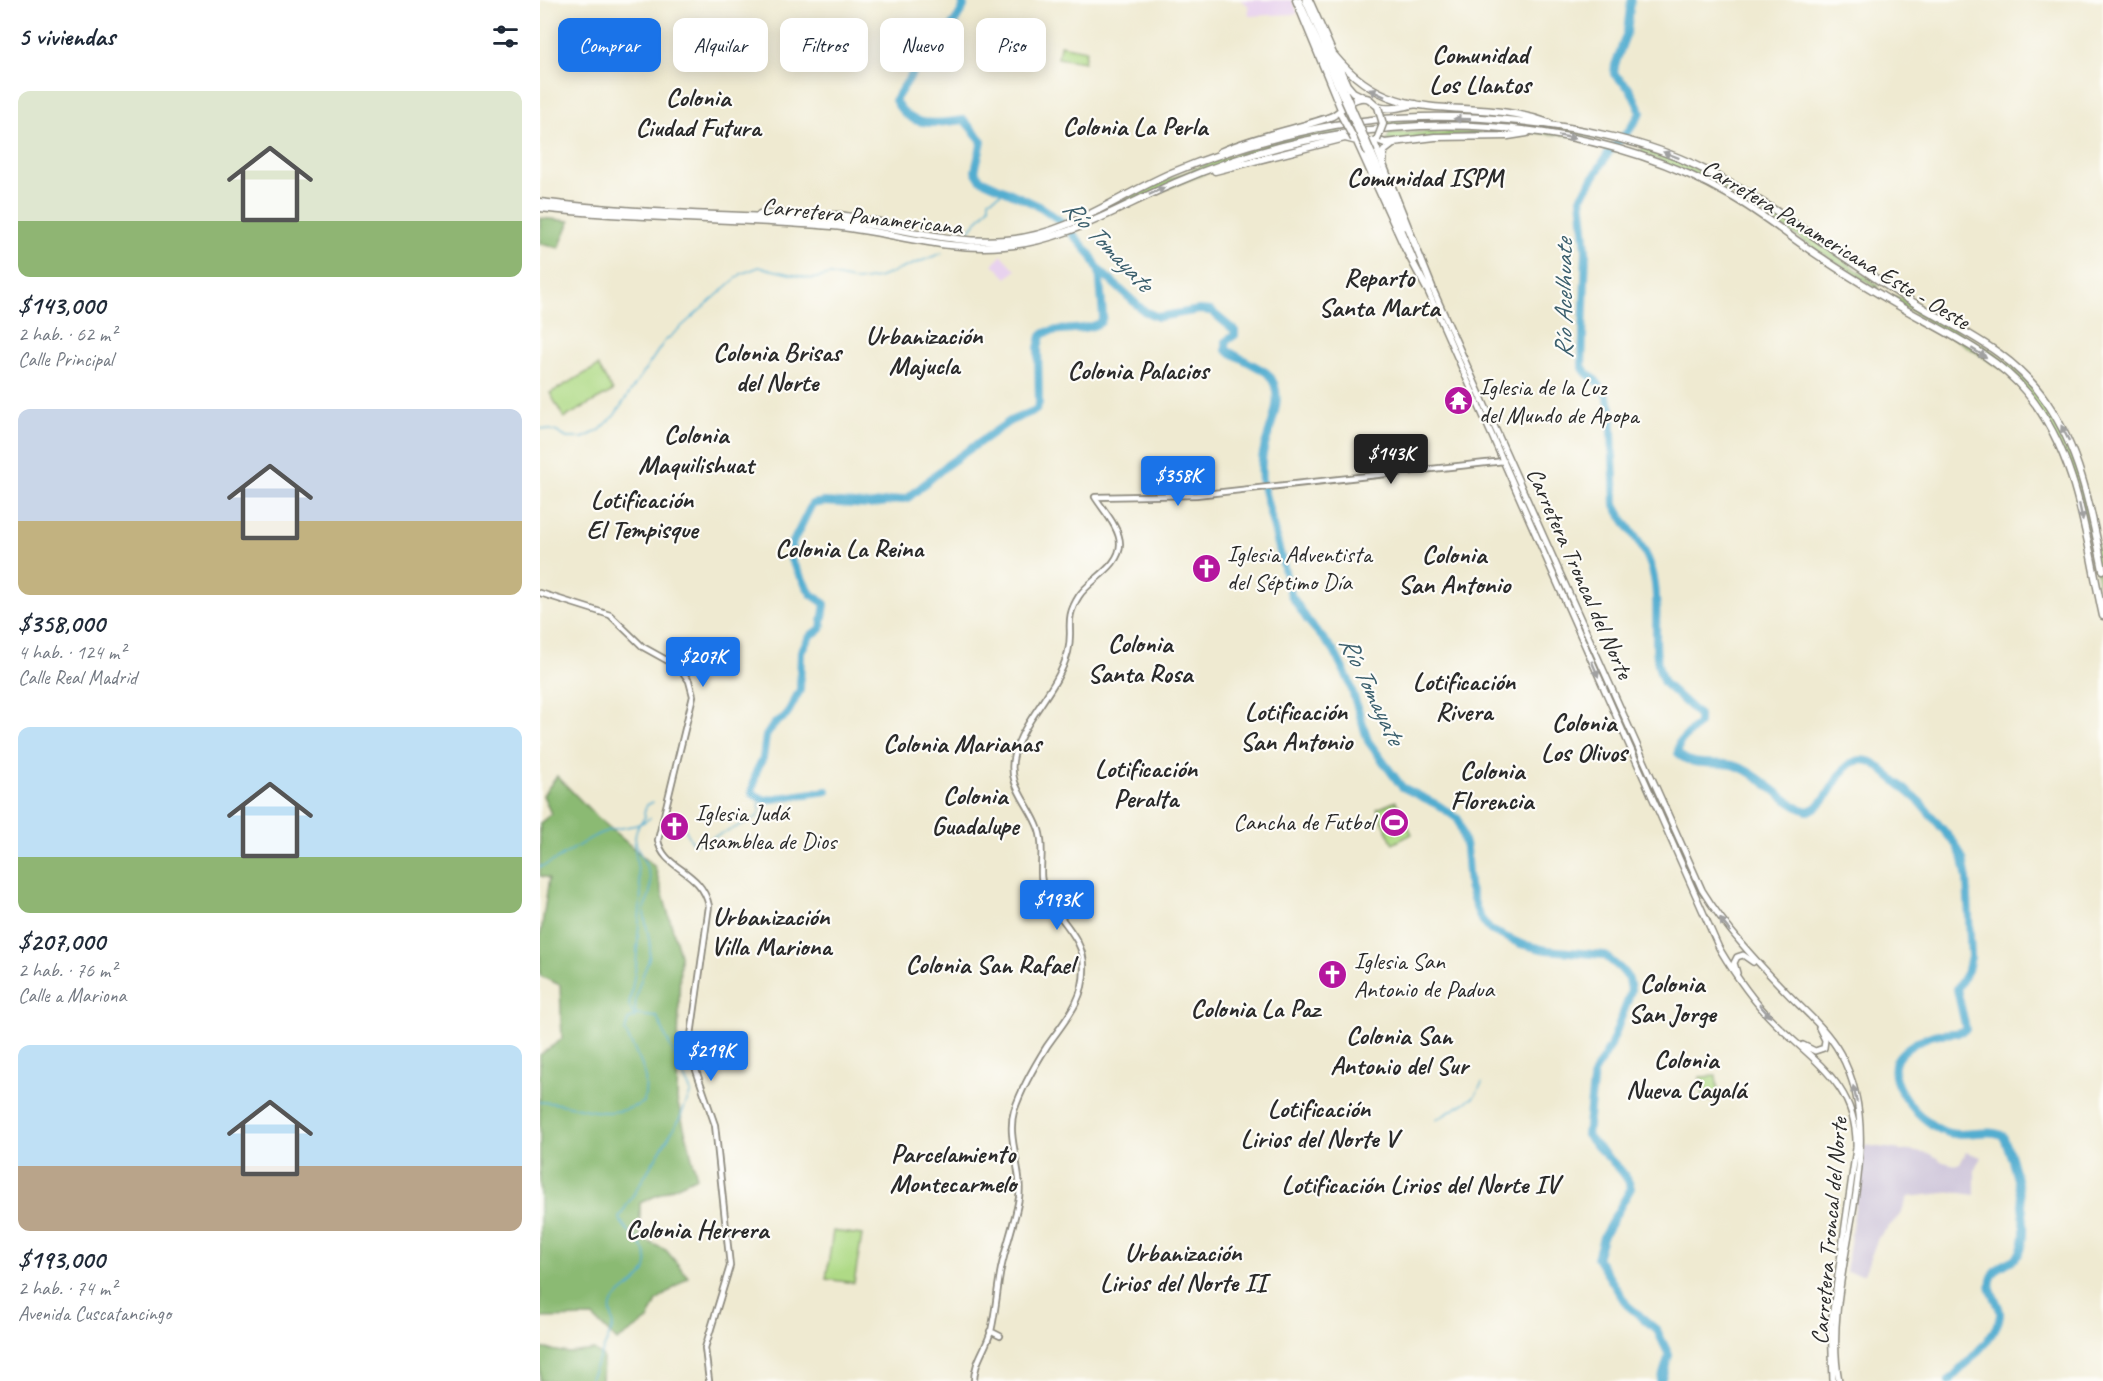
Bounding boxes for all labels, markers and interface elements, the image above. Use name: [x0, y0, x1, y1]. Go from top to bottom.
chip: Comprar: [558, 18, 661, 72]
chip: Alquilar: [673, 18, 768, 72]
chip: Filtros: [780, 18, 868, 72]
chip: Nuevo: [880, 18, 964, 72]
chip: Piso: [976, 18, 1046, 72]
text: 5 viviendas: [18, 20, 115, 53]
icon: filters: [489, 20, 522, 53]
district label: Comunidad Los Llantos: [1429, 38, 1534, 101]
district label: Colonia Ciudad Futura: [635, 81, 763, 144]
one-way arrow: [1369, 88, 1386, 97]
district label: Colonia La Perla: [1063, 110, 1210, 143]
one-way arrow: [1452, 114, 1471, 123]
icon: home: [216, 130, 324, 238]
one-way arrow: [1558, 133, 1577, 142]
one-way arrow: [1662, 149, 1680, 159]
street label: Carretera Panamericana Este - Oeste: [1697, 152, 1977, 337]
district label: Comunidad ISPM: [1347, 161, 1505, 194]
one-way arrow: [1148, 187, 1165, 196]
street label: Carretera Panamericana: [760, 191, 965, 242]
water label: Río Tomayate: [1056, 192, 1163, 301]
water label: Río Acelhuate: [1547, 236, 1580, 359]
district label: Reparto Santa Marta: [1318, 261, 1442, 324]
text: $143,000: [18, 289, 105, 322]
district label: Urbanización Majucla: [866, 319, 984, 382]
text: 2 hab. · 62 m²: [18, 322, 116, 347]
district label: Colonia Brisas del Norte: [713, 336, 844, 399]
text: Calle Principal: [18, 347, 113, 372]
one-way arrow: [1971, 347, 1987, 358]
district label: Colonia Palacios: [1068, 354, 1211, 387]
place label: Iglesia de la Luz del Mundo de Apopa: [1479, 372, 1640, 430]
temple icon: Iglesia de la Luz del Mundo de Apopa: [1442, 385, 1474, 417]
district label: Colonia Maquilishuat: [638, 418, 757, 481]
one-way arrow: [2060, 425, 2070, 442]
pin: $143K: [1349, 434, 1433, 485]
text: $143K: [1368, 441, 1414, 466]
icon: home: [216, 448, 324, 556]
pin: $358K: [1136, 456, 1220, 507]
text: $358K: [1155, 463, 1201, 488]
street label: Carretera Troncal del Norte: [1520, 463, 1641, 685]
district label: Lotificación El Tempisque: [586, 483, 700, 546]
one-way arrow: [2077, 503, 2086, 522]
district label: Colonia La Reina: [775, 532, 925, 565]
district label: Colonia San Antonio: [1398, 538, 1512, 601]
place label: Iglesia Adventista del Séptimo Día: [1227, 539, 1374, 597]
church icon: Iglesia Adventista del Séptimo Día: [1190, 552, 1222, 584]
text: $358,000: [18, 607, 105, 640]
district label: Colonia Santa Rosa: [1088, 627, 1195, 690]
water label: Río Tomayate: [1332, 631, 1414, 752]
pin: $207K: [661, 637, 745, 688]
text: 4 hab. · 124 m²: [18, 640, 125, 665]
text: $207K: [680, 644, 726, 669]
one-way arrow: [1590, 660, 1600, 678]
text: Calle Real Madrid: [18, 665, 137, 690]
district label: Lotificación Rivera: [1413, 665, 1516, 728]
district label: Lotificación San Antonio: [1240, 695, 1354, 758]
district label: Colonia Los Olivos: [1541, 706, 1630, 769]
district label: Colonia Marianas: [883, 727, 1044, 760]
district label: Lotificación Peralta: [1095, 752, 1198, 815]
district label: Colonia Florencia: [1451, 754, 1536, 817]
icon: home: [216, 766, 324, 874]
district label: Colonia Guadalupe: [931, 779, 1021, 842]
place label: Iglesia Judá Asamblea de Dios: [695, 798, 838, 856]
sports icon: Cancha de Futbol: [1379, 806, 1411, 838]
place label: Cancha de Futbol: [1233, 807, 1378, 837]
church icon: Iglesia Judá Asamblea de Dios: [658, 811, 690, 843]
pin: $193K: [1015, 880, 1099, 931]
text: $193K: [1034, 887, 1080, 912]
district label: Urbanización Villa Mariona: [711, 900, 833, 963]
one-way arrow: [1719, 917, 1732, 933]
text: $207,000: [18, 925, 105, 958]
place label: Iglesia San Antonio de Padua: [1354, 946, 1496, 1004]
district label: Colonia San Rafael: [906, 948, 1079, 981]
text: 2 hab. · 76 m²: [18, 958, 116, 983]
church icon: Iglesia San Antonio de Padua: [1317, 959, 1349, 991]
district label: Colonia San Jorge: [1628, 967, 1718, 1030]
text: Calle a Mariona: [18, 983, 126, 1008]
district label: Colonia La Paz: [1191, 992, 1322, 1025]
one-way arrow: [1758, 1004, 1772, 1019]
district label: Colonia San Antonio del Sur: [1330, 1019, 1470, 1082]
pin: $219K: [669, 1031, 753, 1082]
text: $219K: [688, 1038, 734, 1063]
district label: Colonia Nueva Cayalá: [1626, 1043, 1749, 1106]
icon: home: [216, 1084, 324, 1192]
one-way arrow: [1849, 1085, 1859, 1103]
district label: Lotificación Lirios del Norte V: [1240, 1092, 1404, 1155]
street label: Carretera Troncal del Norte: [1804, 1114, 1854, 1346]
district label: Parcelamiento Montecarmelo: [890, 1137, 1019, 1200]
district label: Lotificación Lirios del Norte IV: [1281, 1168, 1564, 1201]
district label: Colonia Herrera: [626, 1213, 771, 1246]
district label: Urbanización Lirios del Norte II: [1100, 1236, 1271, 1299]
text: $193,000: [18, 1243, 105, 1276]
text: 2 hab. · 74 m²: [18, 1276, 116, 1301]
text: Avenida Cuscatancingo: [18, 1301, 171, 1326]

